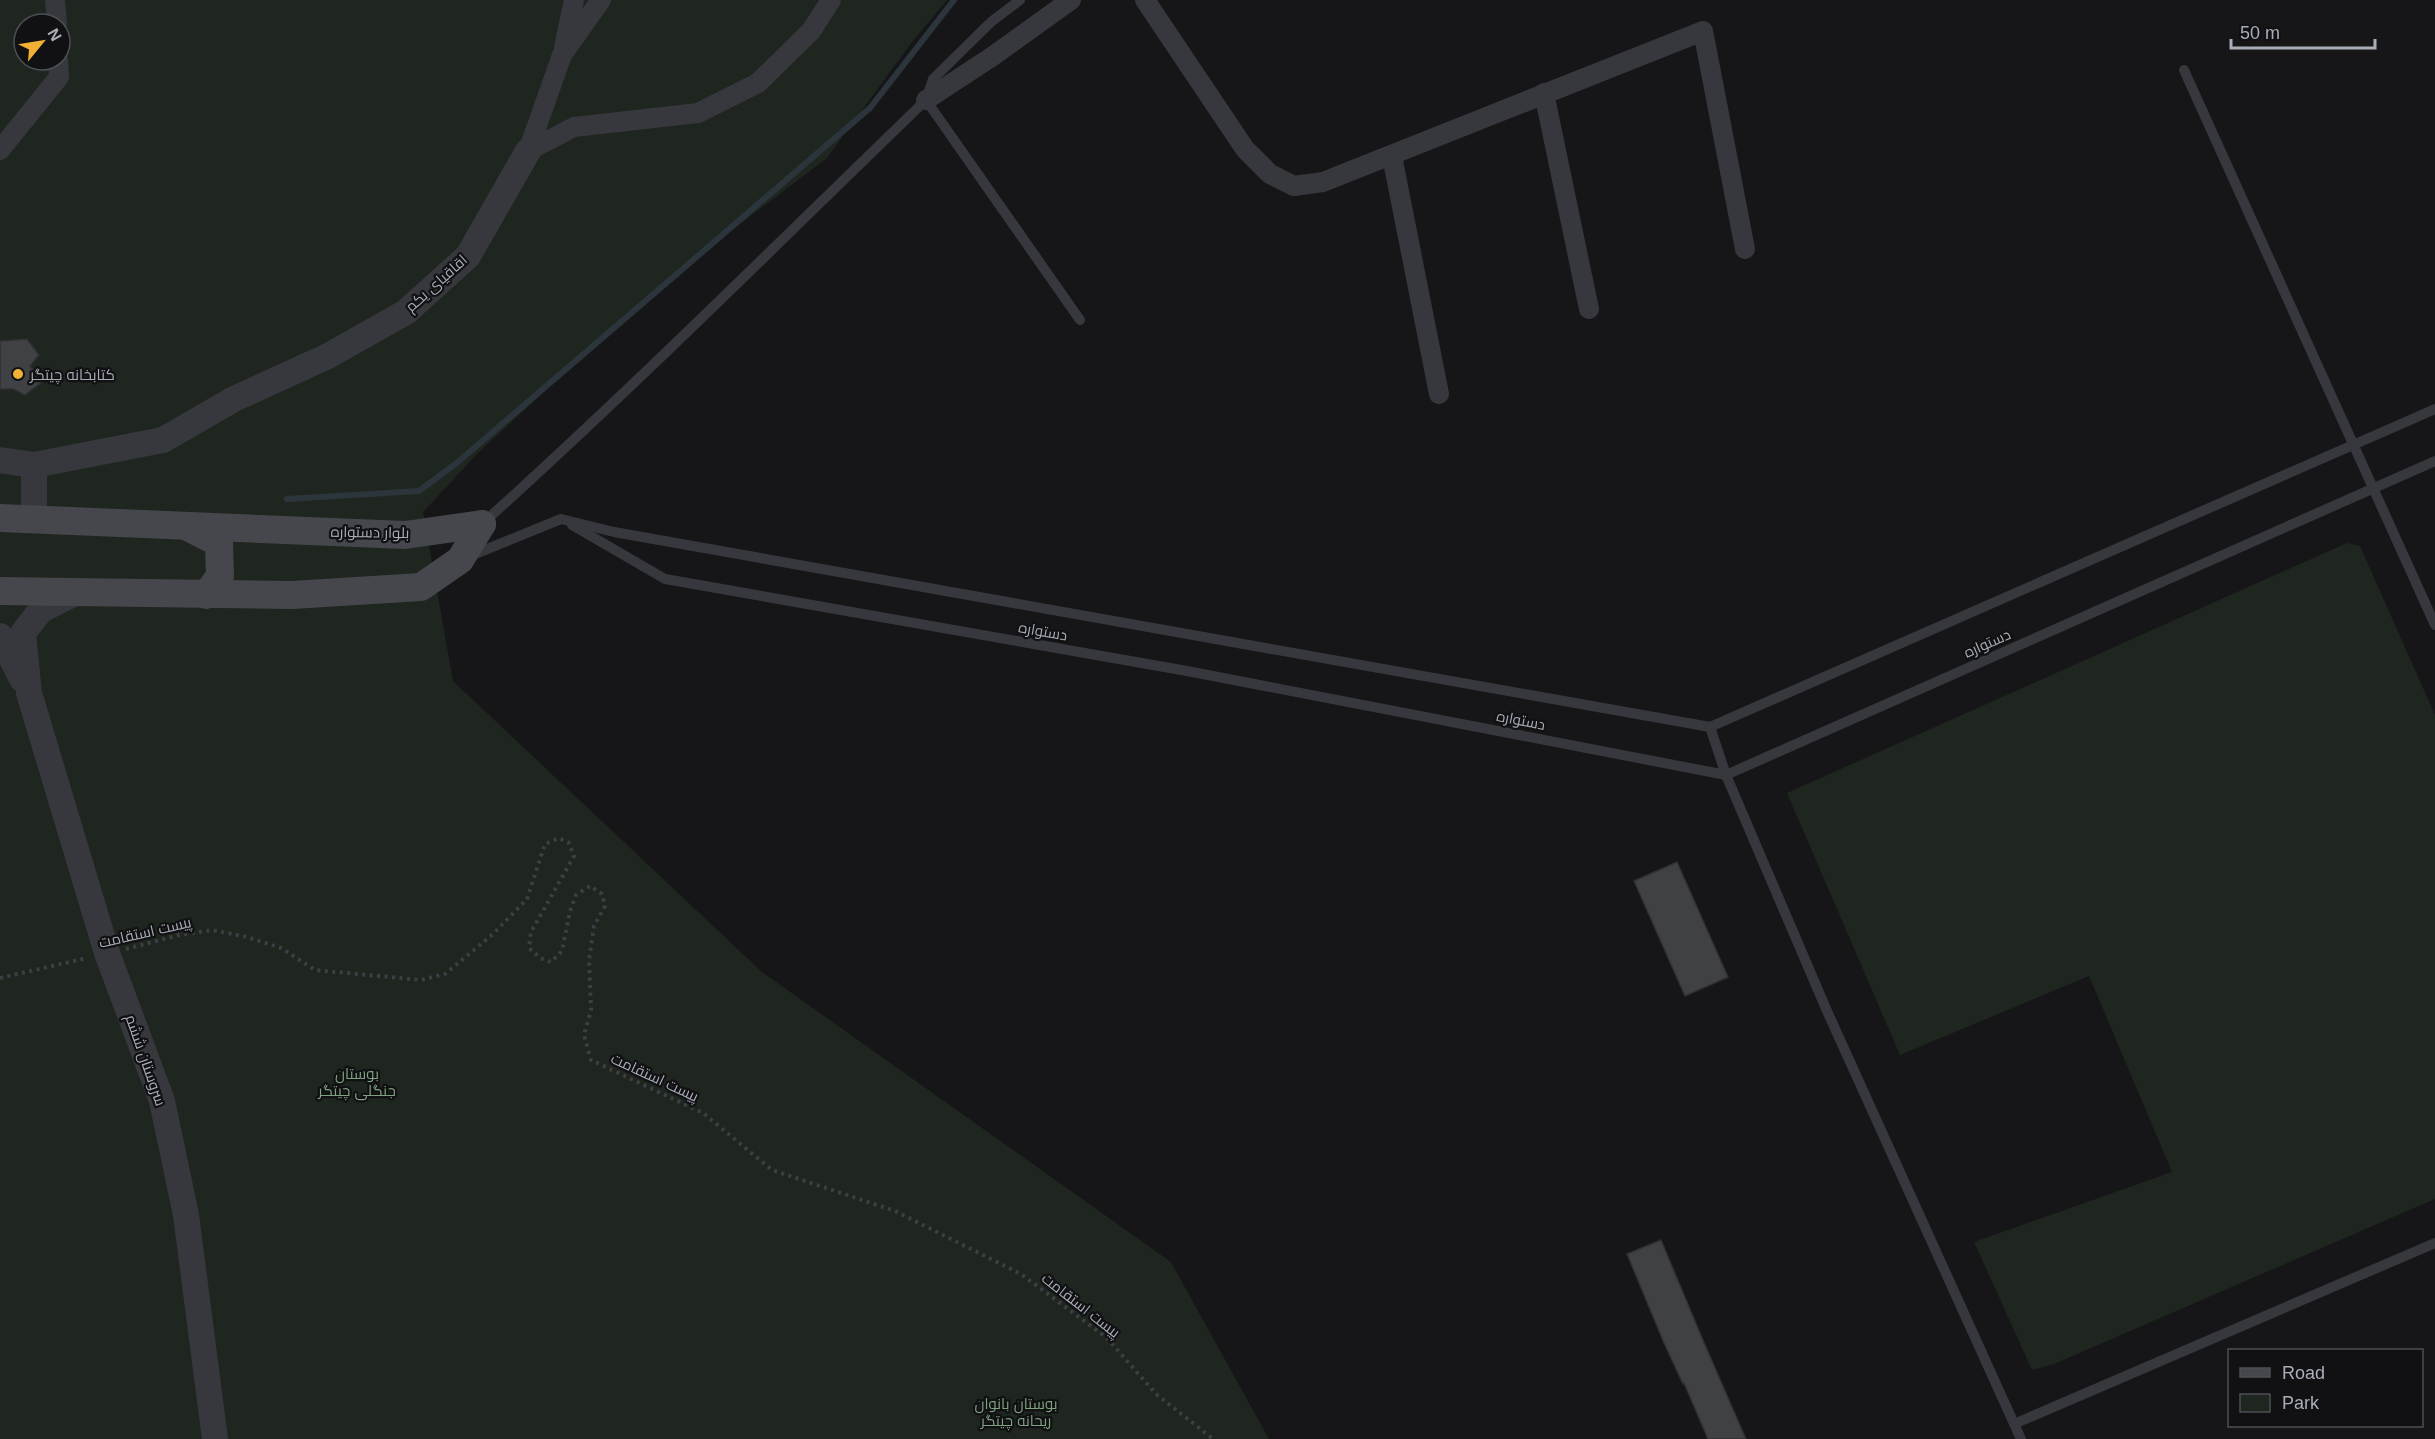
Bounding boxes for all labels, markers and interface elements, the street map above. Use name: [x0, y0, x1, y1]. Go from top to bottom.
north arrow: [12, 12, 72, 72]
scale bar: [2231, 12, 2375, 50]
text: 50 m: [2240, 23, 2280, 43]
text: N: [44, 25, 65, 44]
street label: اقاقیای یکم: [402, 251, 472, 317]
place label: کتابخانه چیتگر: [29, 366, 115, 385]
marker: کتابخانه چیتگر: [11, 367, 25, 381]
street label: بلوار دستواره: [330, 523, 410, 542]
street label: دستواره: [1017, 618, 1069, 645]
street label: دستواره: [1961, 625, 2013, 662]
street label: دستواره: [1495, 707, 1547, 734]
street label: پیست استقامت: [97, 913, 193, 953]
street label: سروستان ششم: [121, 1012, 170, 1109]
street label: پیست استقامت: [608, 1049, 701, 1106]
park label: بوستان جنگلی چیتگر: [317, 1065, 396, 1101]
street label: پیست استقامت: [1037, 1269, 1123, 1342]
legend: [2228, 1349, 2423, 1427]
text: Road: [2282, 1363, 2325, 1383]
text: Park: [2282, 1393, 2320, 1413]
park label: بوستان بانوان ریحانه چیتگر: [974, 1395, 1058, 1431]

